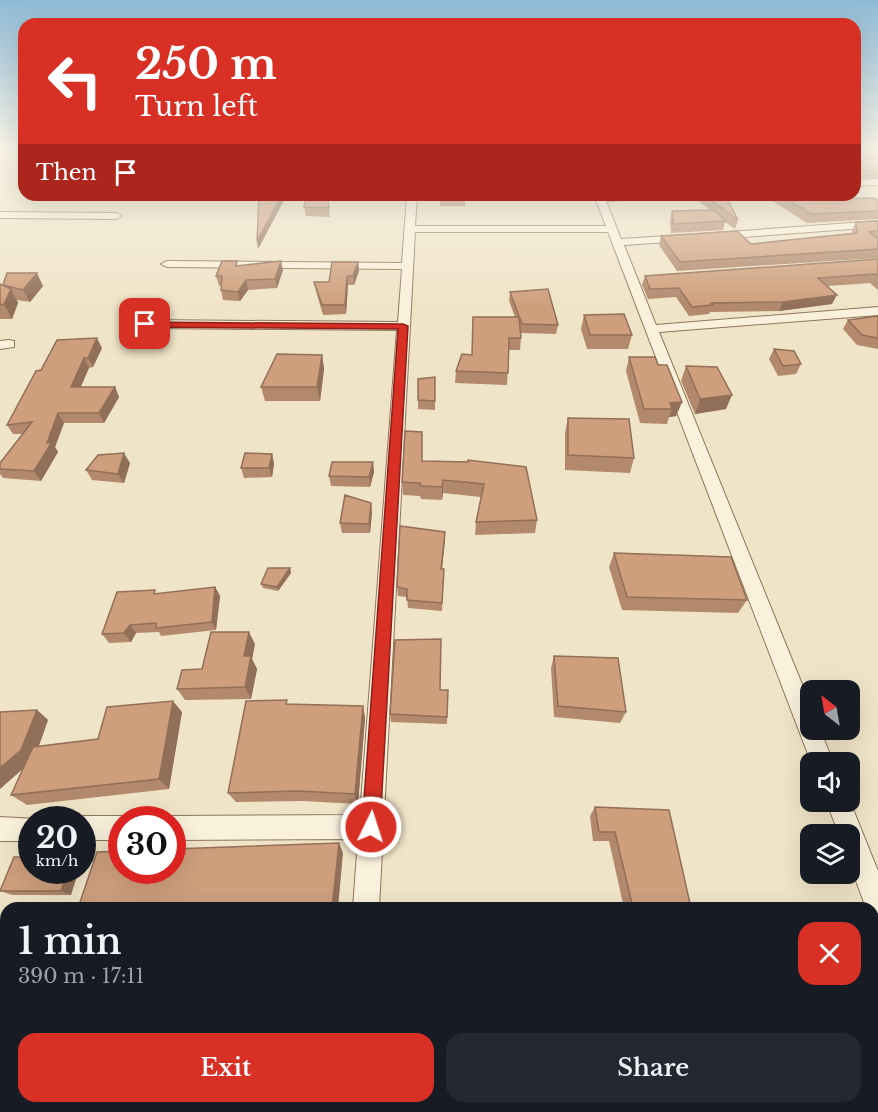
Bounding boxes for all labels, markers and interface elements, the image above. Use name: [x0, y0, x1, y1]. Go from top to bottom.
text: 250 m: [135, 38, 277, 90]
icon: left: [36, 42, 114, 120]
text: Turn left: [135, 90, 258, 123]
icon: arrive: [109, 156, 142, 189]
text: Then: [36, 159, 97, 186]
pin: [119, 298, 170, 349]
icon: arrive: [128, 307, 161, 340]
north arrow: [800, 680, 860, 740]
map controls: [800, 680, 860, 884]
button: sound: [800, 752, 860, 812]
position arrow: [339, 795, 403, 859]
speed limit sign: 30: [108, 806, 186, 884]
text: 20: [36, 819, 78, 856]
button: layers: [800, 824, 860, 884]
text: km/h: [36, 851, 78, 870]
text: 1 min: [18, 919, 122, 964]
button: close: [798, 922, 861, 985]
text: 390 m · 17:11: [18, 964, 144, 988]
button: Exit: [18, 1033, 434, 1102]
button: Share: [446, 1033, 861, 1102]

